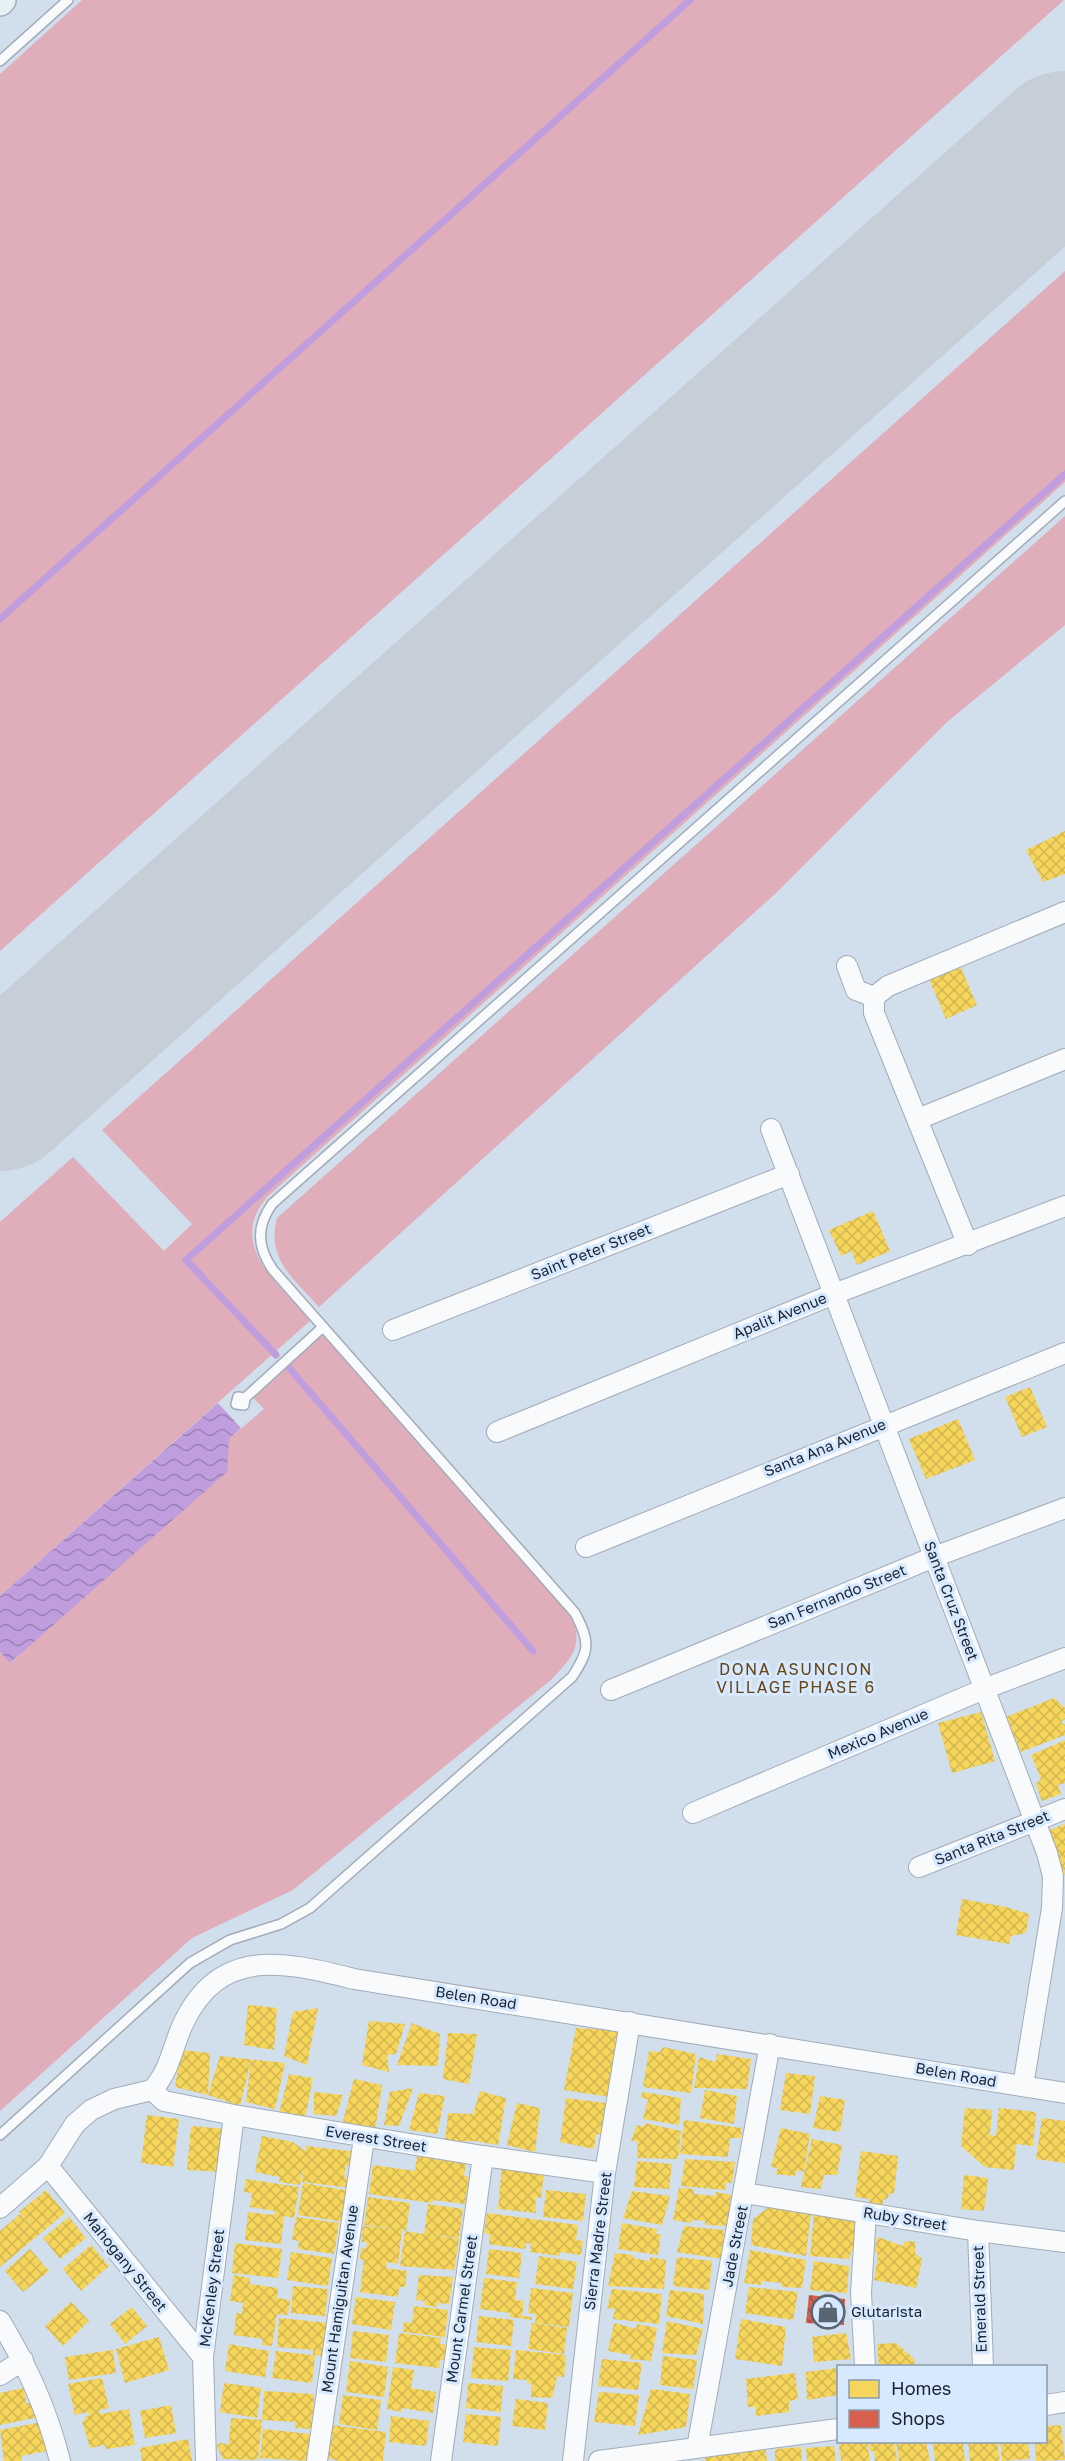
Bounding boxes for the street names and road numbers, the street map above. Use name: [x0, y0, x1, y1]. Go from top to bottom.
street label: Saint Peter Street: [528, 1219, 653, 1283]
street label: Apalit Avenue: [730, 1288, 829, 1342]
street label: Santa Ana Avenue: [761, 1414, 888, 1480]
street label: Santa Cruz Street: [921, 1538, 983, 1663]
street label: San Fernando Street: [765, 1560, 908, 1632]
street label: Mexico Avenue: [825, 1704, 931, 1762]
street label: Santa Rita Street: [932, 1806, 1052, 1868]
street label: Belen Road: [434, 1982, 518, 2012]
street label: Belen Road: [914, 2058, 998, 2090]
street label: Everest Street: [324, 2121, 428, 2155]
street label: Sierra Madre Street: [580, 2171, 614, 2311]
street label: Mount Hamiguitan Avenue: [317, 2203, 361, 2394]
street label: Jade Street: [717, 2203, 751, 2288]
street label: Ruby Street: [862, 2203, 948, 2234]
street label: Mahogany Street: [80, 2208, 171, 2315]
street label: McKenley Street: [195, 2228, 227, 2348]
street label: Mount Carmel Street: [442, 2234, 480, 2384]
street label: Emerald Street: [968, 2245, 990, 2353]

